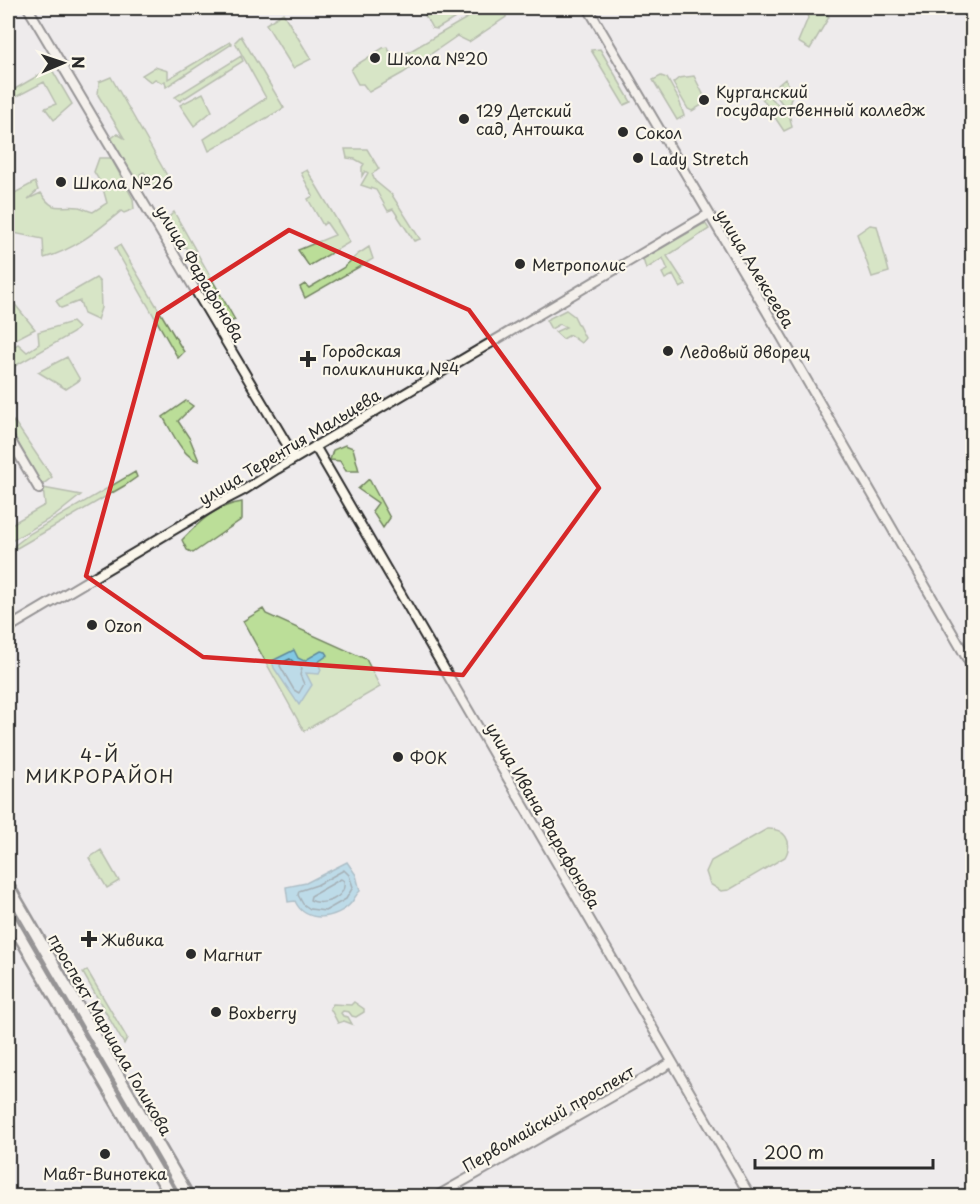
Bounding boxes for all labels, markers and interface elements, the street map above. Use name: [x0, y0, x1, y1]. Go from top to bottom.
north arrow: [33, 33, 93, 93]
place label: Школа №20: [387, 46, 488, 70]
marker: Школа №20: [368, 51, 382, 65]
text: N: [67, 56, 91, 69]
place label: Курганский государственный колледж: [716, 79, 926, 121]
marker: Курганский государственный колледж: [697, 93, 711, 107]
place label: 129 Детский сад, Антошка: [476, 98, 584, 140]
marker: 129 Детский сад, Антошка: [457, 112, 471, 126]
place label: Сокол: [635, 120, 682, 144]
marker: Сокол: [616, 125, 630, 139]
place label: Lady Stretch: [650, 146, 749, 170]
marker: Lady Stretch: [631, 151, 645, 165]
place label: Школа №26: [73, 170, 173, 194]
marker: Школа №26: [54, 175, 68, 189]
street label: улица Фарафонова: [150, 200, 252, 346]
street label: улица Алексеева: [711, 204, 801, 332]
place label: Метрополис: [532, 252, 626, 276]
marker: Метрополис: [513, 257, 527, 271]
place label: Городская поликлиника №4: [322, 338, 460, 380]
place label: Ледовый дворец: [680, 339, 810, 363]
marker: Ледовый дворец: [661, 344, 675, 358]
marker: Городская поликлиника №4: [299, 350, 317, 368]
street label: улица Терентия Мальцева: [193, 382, 385, 510]
place label: Ozon: [104, 613, 142, 637]
marker: Ozon: [85, 618, 99, 632]
street label: улица Ивана Фарафонова: [481, 717, 607, 913]
district label: 4-Й МИКРОРАЙОН: [25, 741, 175, 789]
place label: ФОК: [410, 745, 447, 769]
marker: ФОК: [391, 750, 405, 764]
place label: Живика: [101, 927, 164, 951]
street label: проспект Маршала Голикова: [43, 928, 179, 1140]
marker: Живика: [82, 932, 96, 946]
place label: Магнит: [203, 942, 263, 966]
marker: Магнит: [184, 947, 198, 961]
place label: Boxberry: [228, 1000, 297, 1024]
marker: Boxberry: [209, 1005, 223, 1019]
street label: Первомайский проспект: [457, 1059, 639, 1177]
scale bar: [755, 1132, 934, 1170]
text: 200 m: [764, 1138, 824, 1165]
marker: Мавт-Винотека: [98, 1147, 112, 1161]
place label: Мавт-Винотека: [43, 1161, 167, 1185]

